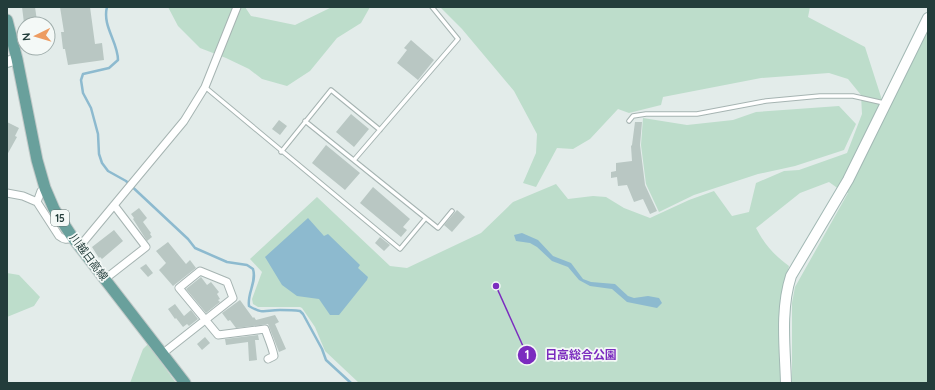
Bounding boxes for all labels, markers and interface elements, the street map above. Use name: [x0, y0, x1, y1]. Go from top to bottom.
north arrow: [16, 16, 56, 56]
text: N: [19, 32, 33, 42]
road number: 15: [51, 210, 69, 226]
street label: 川越日高線: [67, 231, 111, 283]
callout: 日高総合公園: [517, 343, 625, 367]
text: 1: [525, 347, 529, 362]
text: 日高総合公園: [545, 347, 617, 362]

